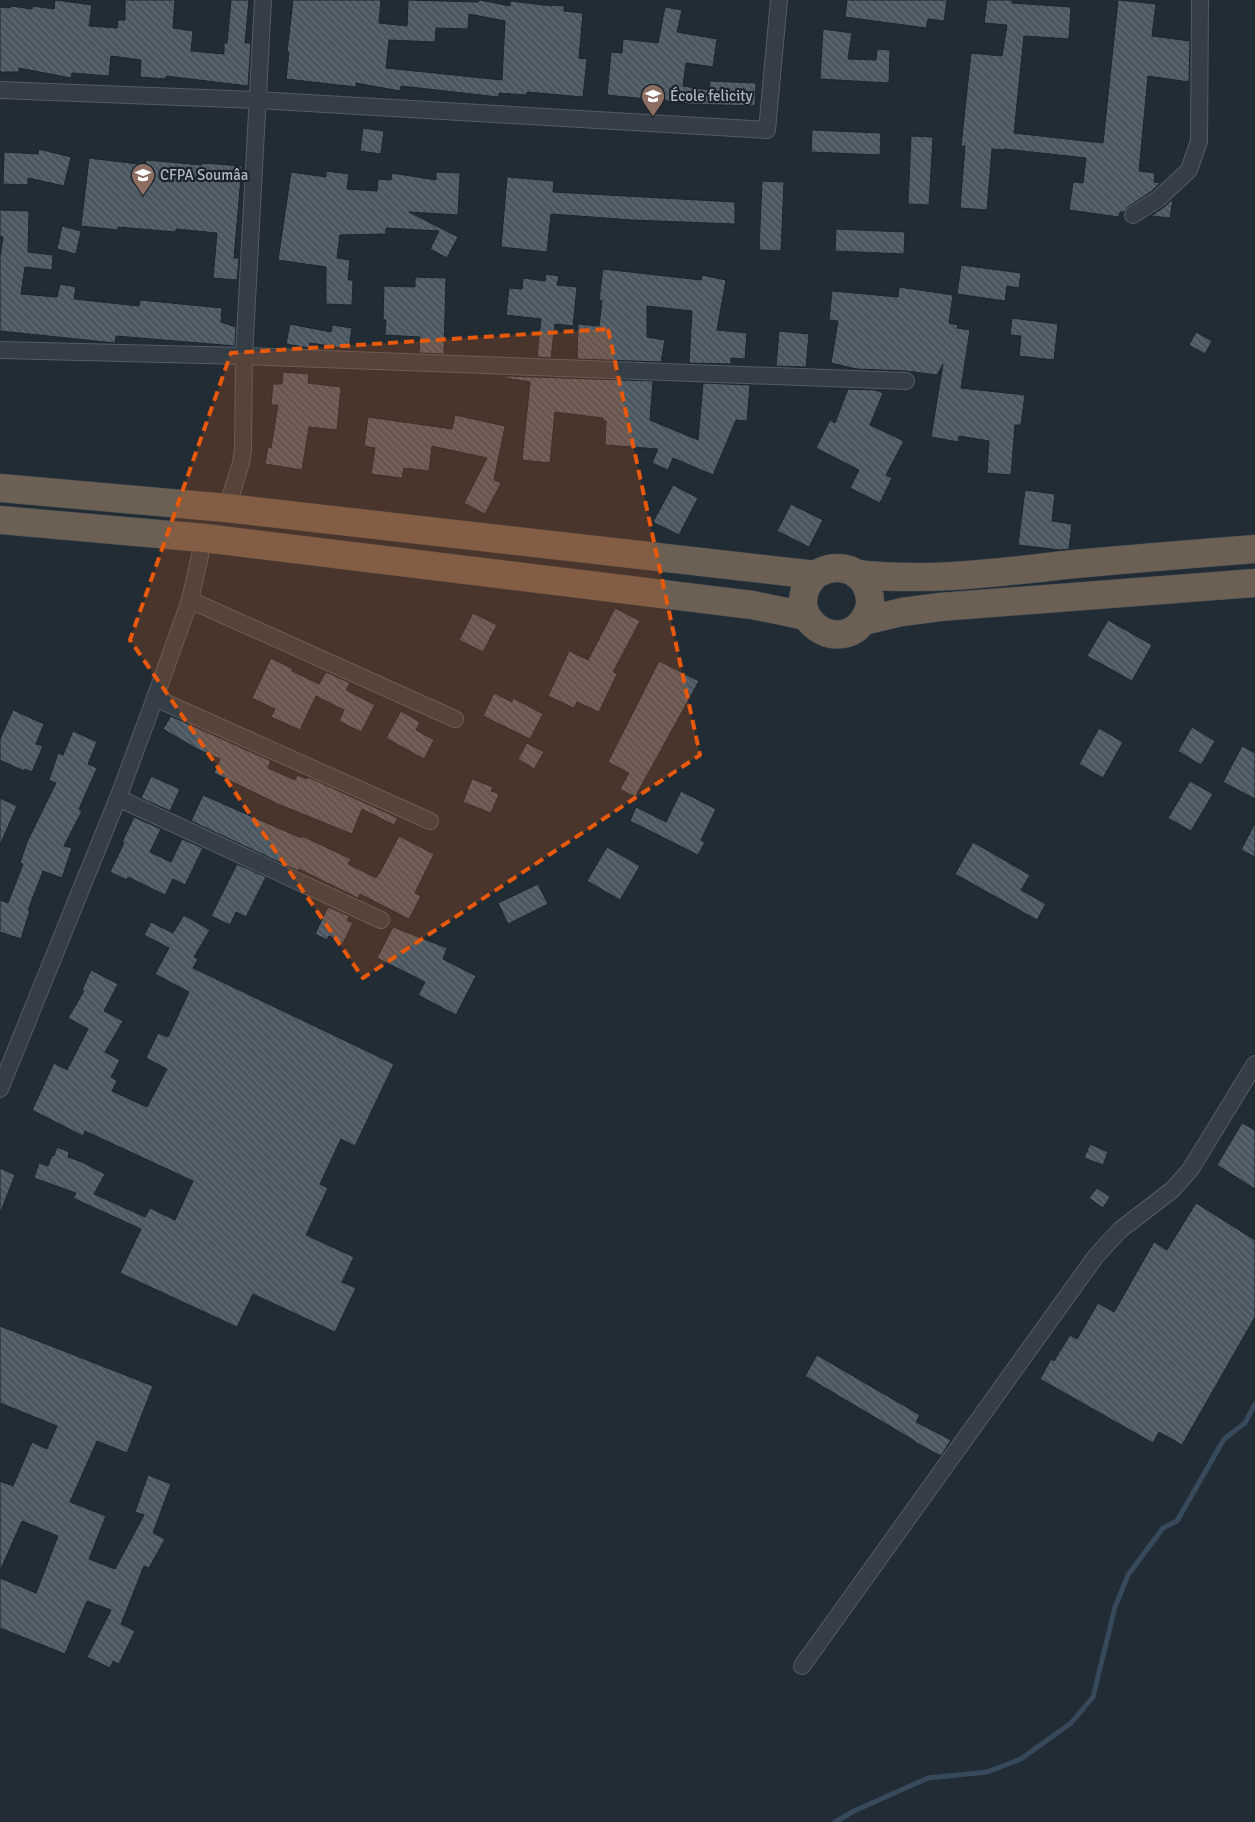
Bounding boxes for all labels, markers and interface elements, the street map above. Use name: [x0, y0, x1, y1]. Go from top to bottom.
school or university icon: École felicity: [640, 83, 666, 117]
place label: École felicity: [670, 86, 753, 105]
school or university icon: CFPA Soumâa: [130, 162, 156, 196]
place label: CFPA Soumâa: [160, 166, 248, 184]

